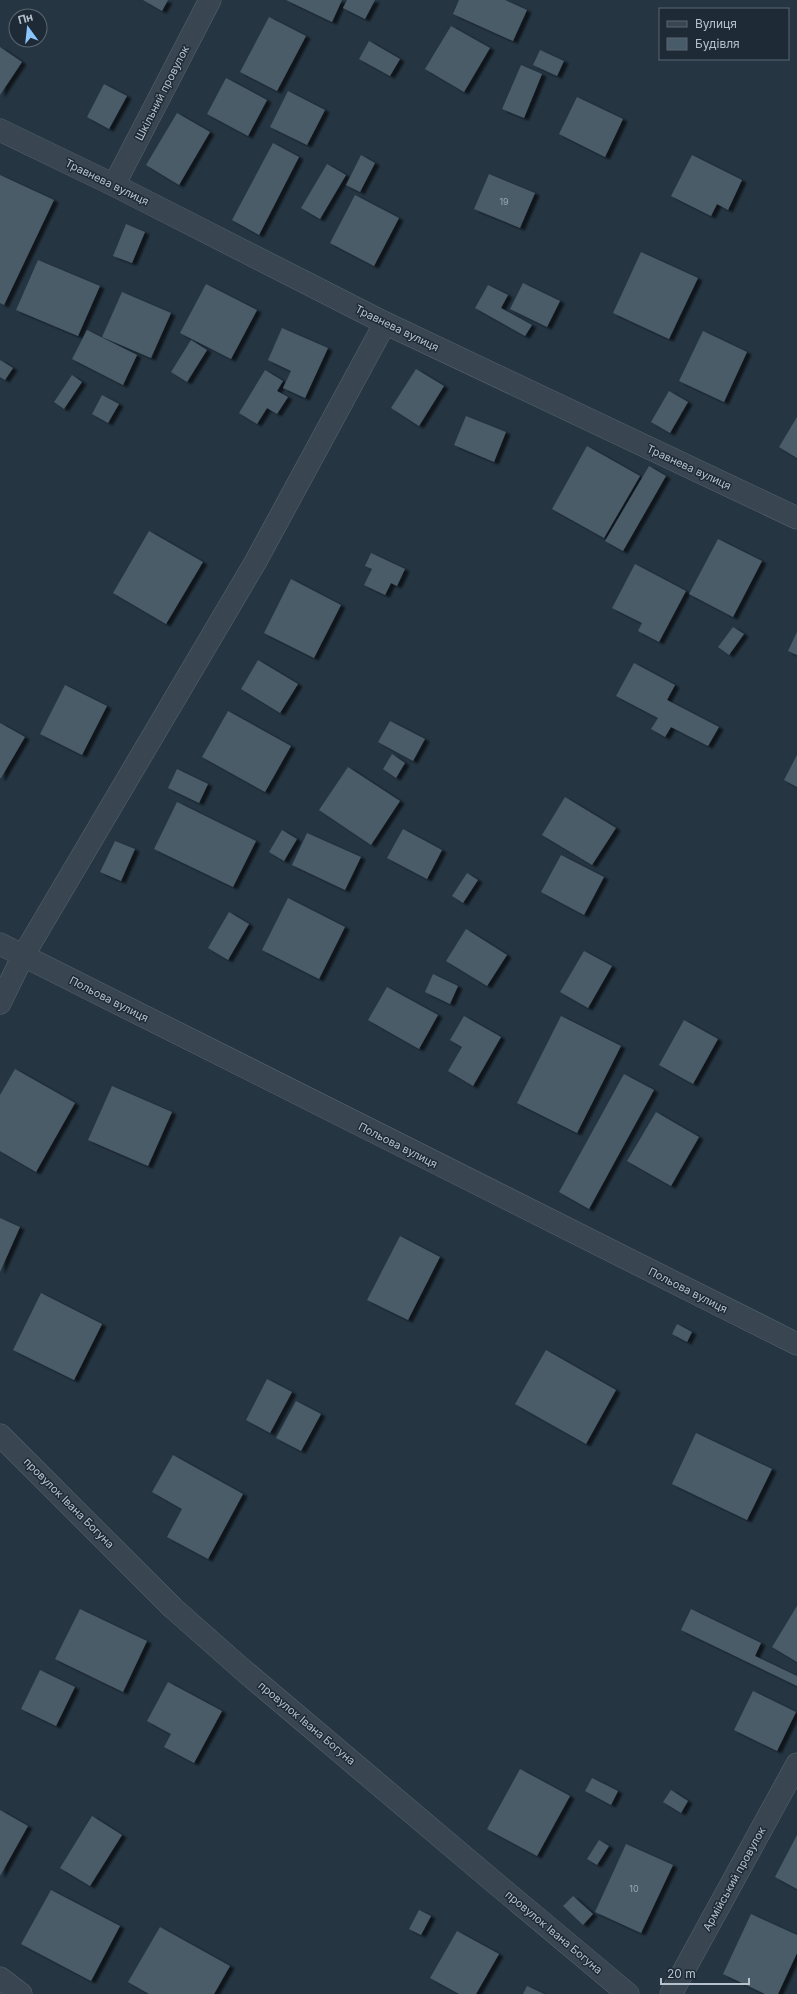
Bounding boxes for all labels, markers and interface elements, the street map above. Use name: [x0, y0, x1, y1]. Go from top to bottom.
north arrow: [8, 8, 48, 48]
legend: [659, 8, 789, 60]
text: Пн: [16, 10, 35, 27]
text: Вулиця: [695, 16, 737, 31]
text: Будівля: [695, 36, 740, 51]
street label: Шкільний провулок: [132, 43, 192, 143]
street label: Травнева вулиця: [63, 156, 151, 208]
house number: 19: [499, 196, 509, 207]
street label: Травнева вулиця: [353, 302, 441, 354]
street label: Травнева вулиця: [645, 441, 733, 493]
street label: Польова вулиця: [67, 973, 151, 1025]
street label: Польова вулиця: [356, 1119, 440, 1171]
street label: Польова вулиця: [646, 1264, 730, 1316]
street label: провулок Івана Богуна: [21, 1455, 117, 1551]
street label: провулок Івана Богуна: [256, 1678, 358, 1768]
street label: Армійський провулок: [700, 1824, 769, 1934]
house number: 10: [629, 1883, 639, 1894]
street label: провулок Івана Богуна: [503, 1887, 605, 1977]
scale bar: [661, 1960, 749, 1986]
text: 20 m: [667, 1966, 696, 1981]

